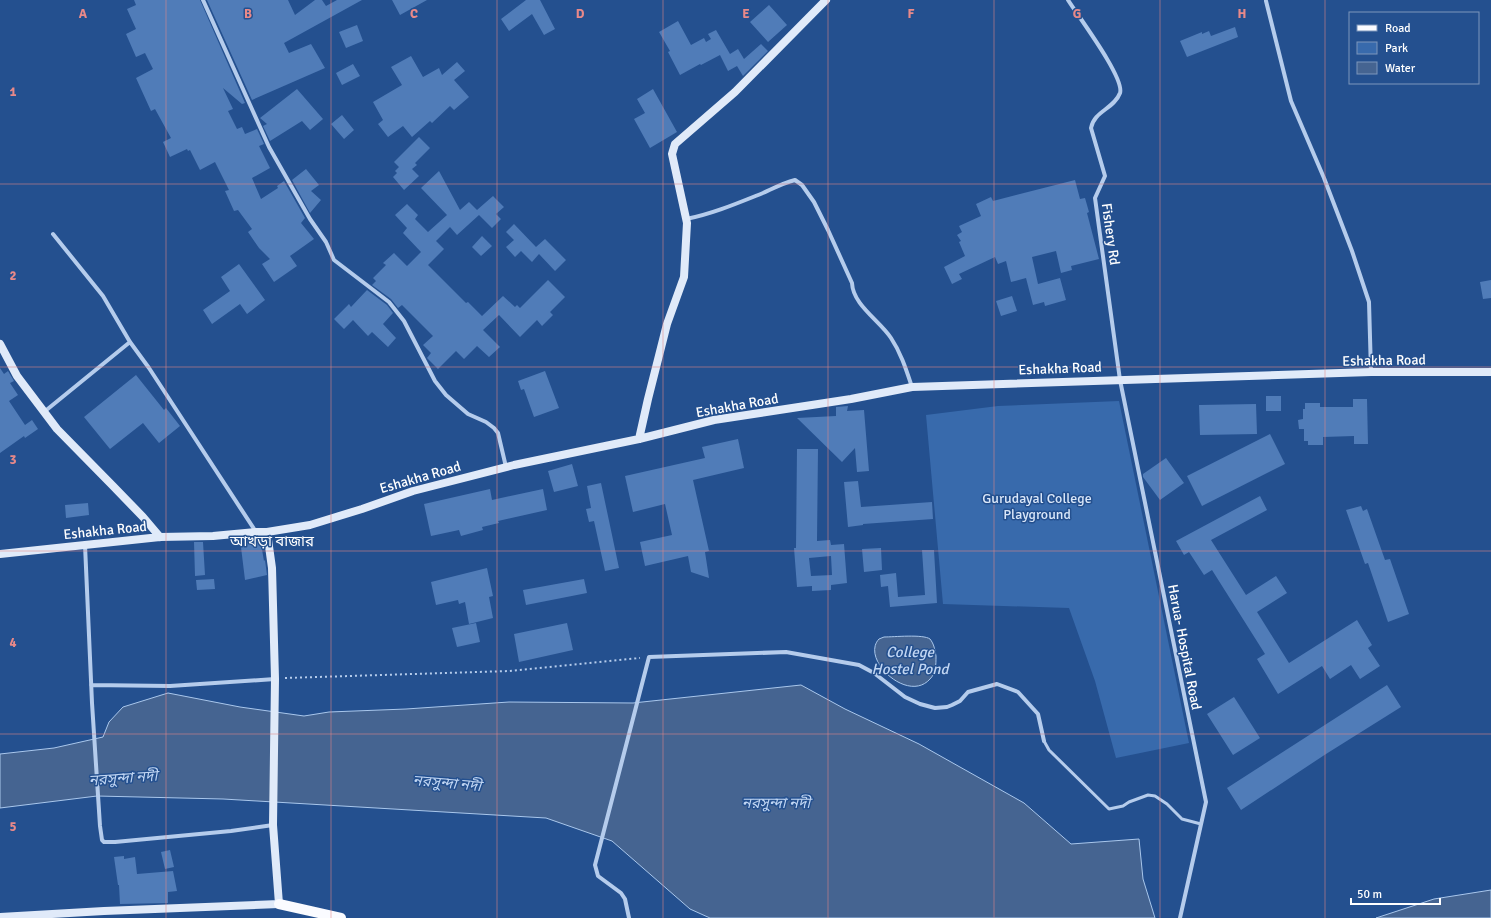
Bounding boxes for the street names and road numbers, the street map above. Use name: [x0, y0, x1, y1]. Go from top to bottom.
street label: Fishery Rd: [1098, 202, 1123, 266]
street label: Eshakha Road: [1342, 351, 1426, 370]
street label: Eshakha Road: [1018, 359, 1102, 378]
street label: Eshakha Road: [694, 390, 780, 421]
street label: Eshakha Road: [378, 458, 463, 497]
street label: Eshakha Road: [63, 518, 147, 543]
street label: Harua- Hospital Road: [1164, 583, 1205, 711]

